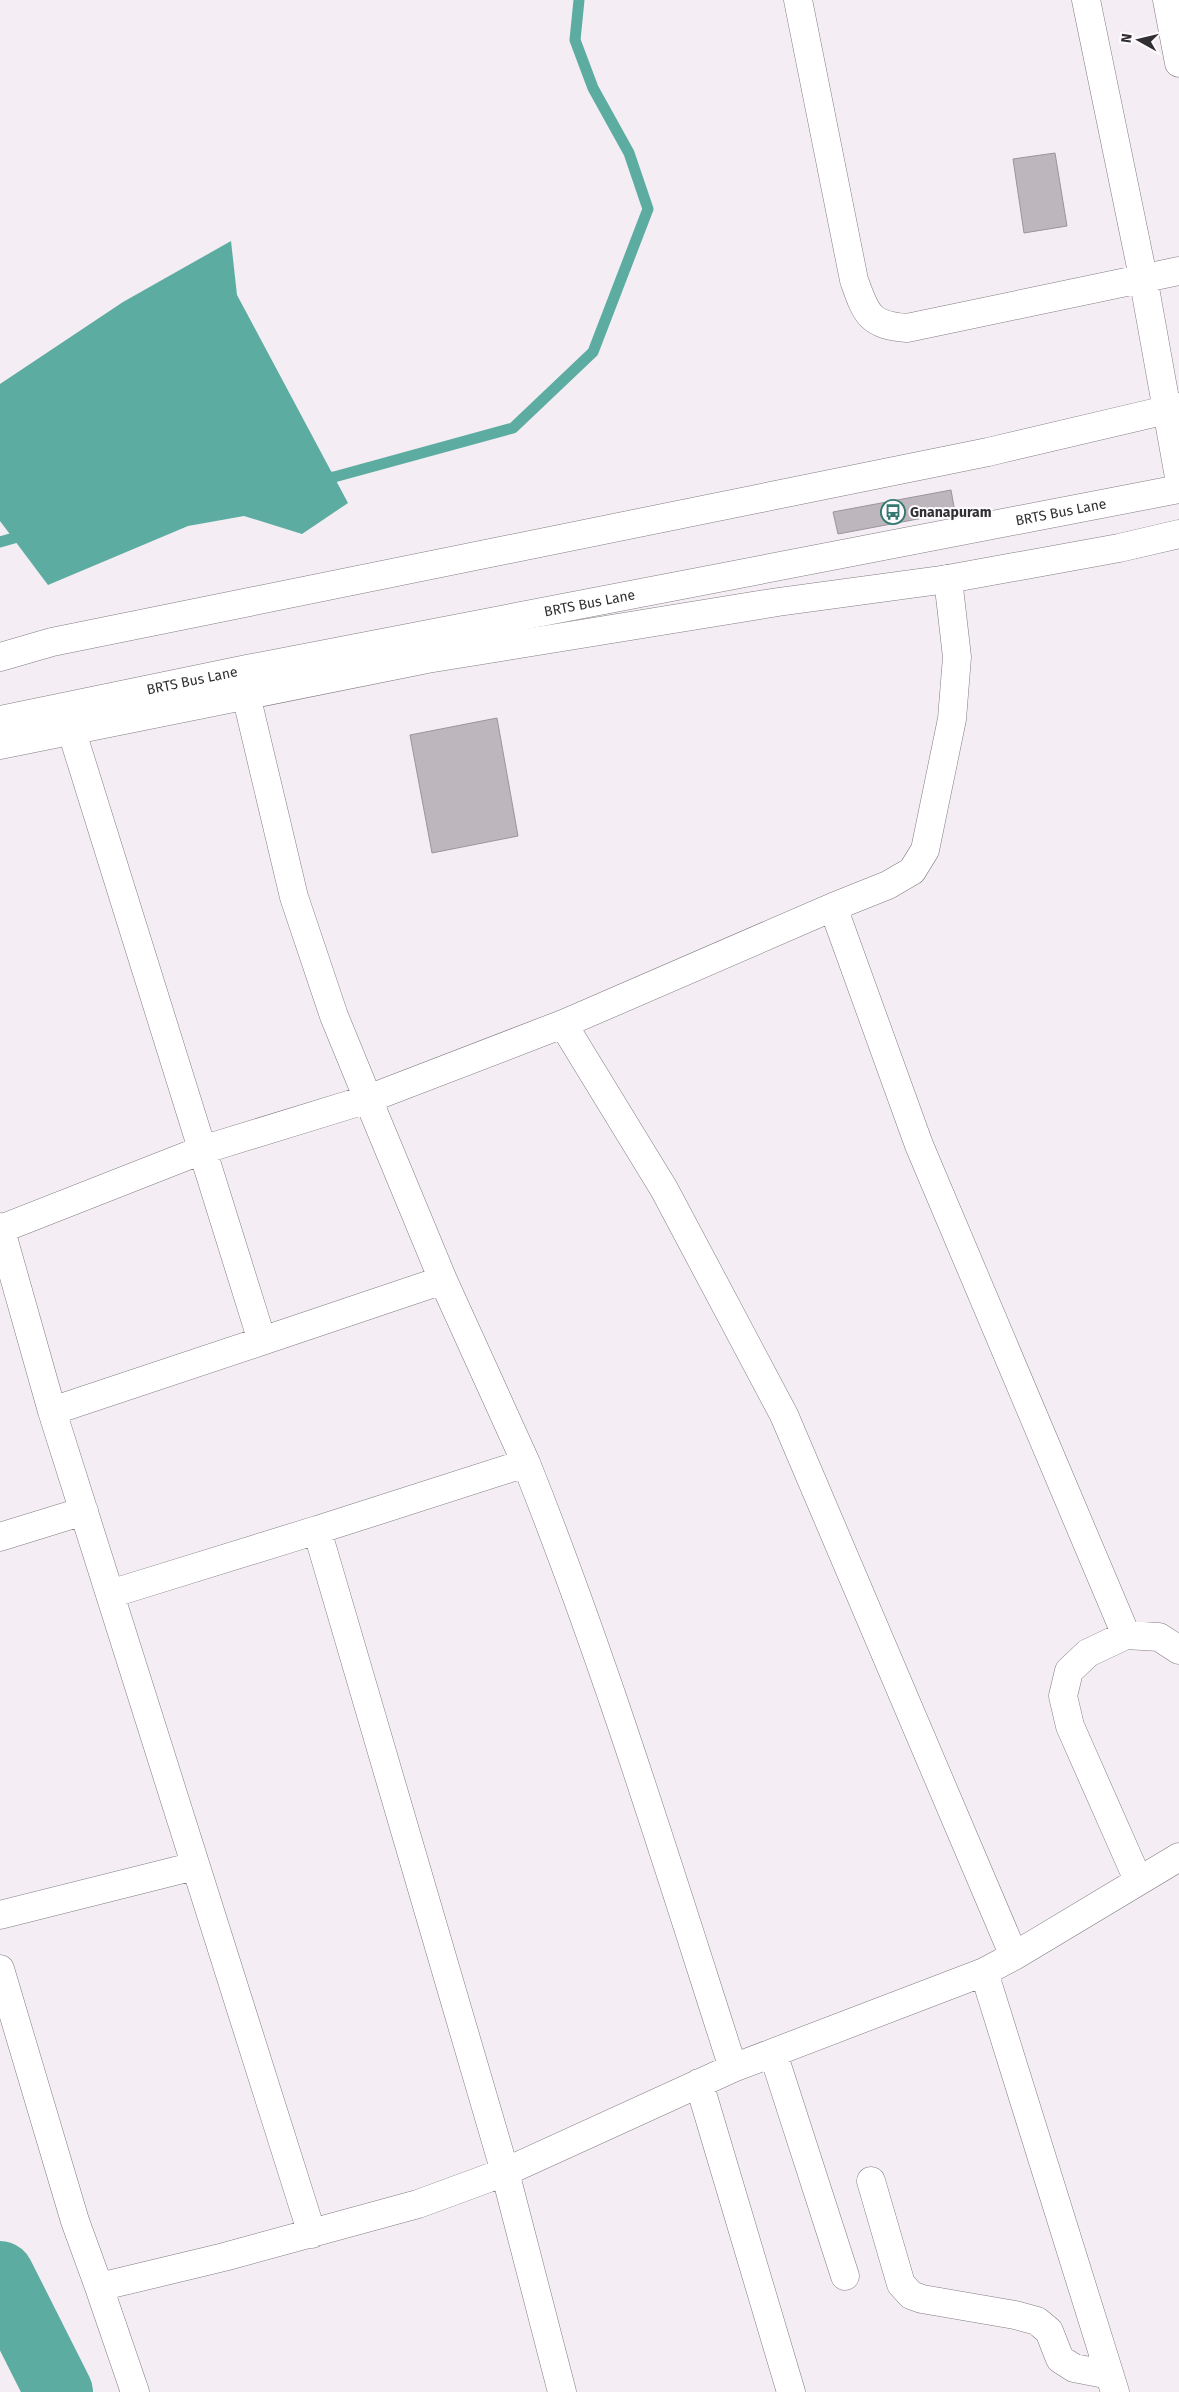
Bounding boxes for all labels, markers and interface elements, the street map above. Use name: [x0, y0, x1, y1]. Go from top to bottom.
north arrow: [1114, 15, 1164, 65]
text: N: [1118, 32, 1136, 44]
street label: BRTS Bus Lane: [1014, 495, 1108, 529]
bus stop icon: Gnanapuram: [880, 499, 906, 525]
place label: Gnanapuram: [910, 504, 992, 521]
street label: BRTS Bus Lane: [543, 586, 636, 620]
street label: BRTS Bus Lane: [145, 663, 239, 699]

